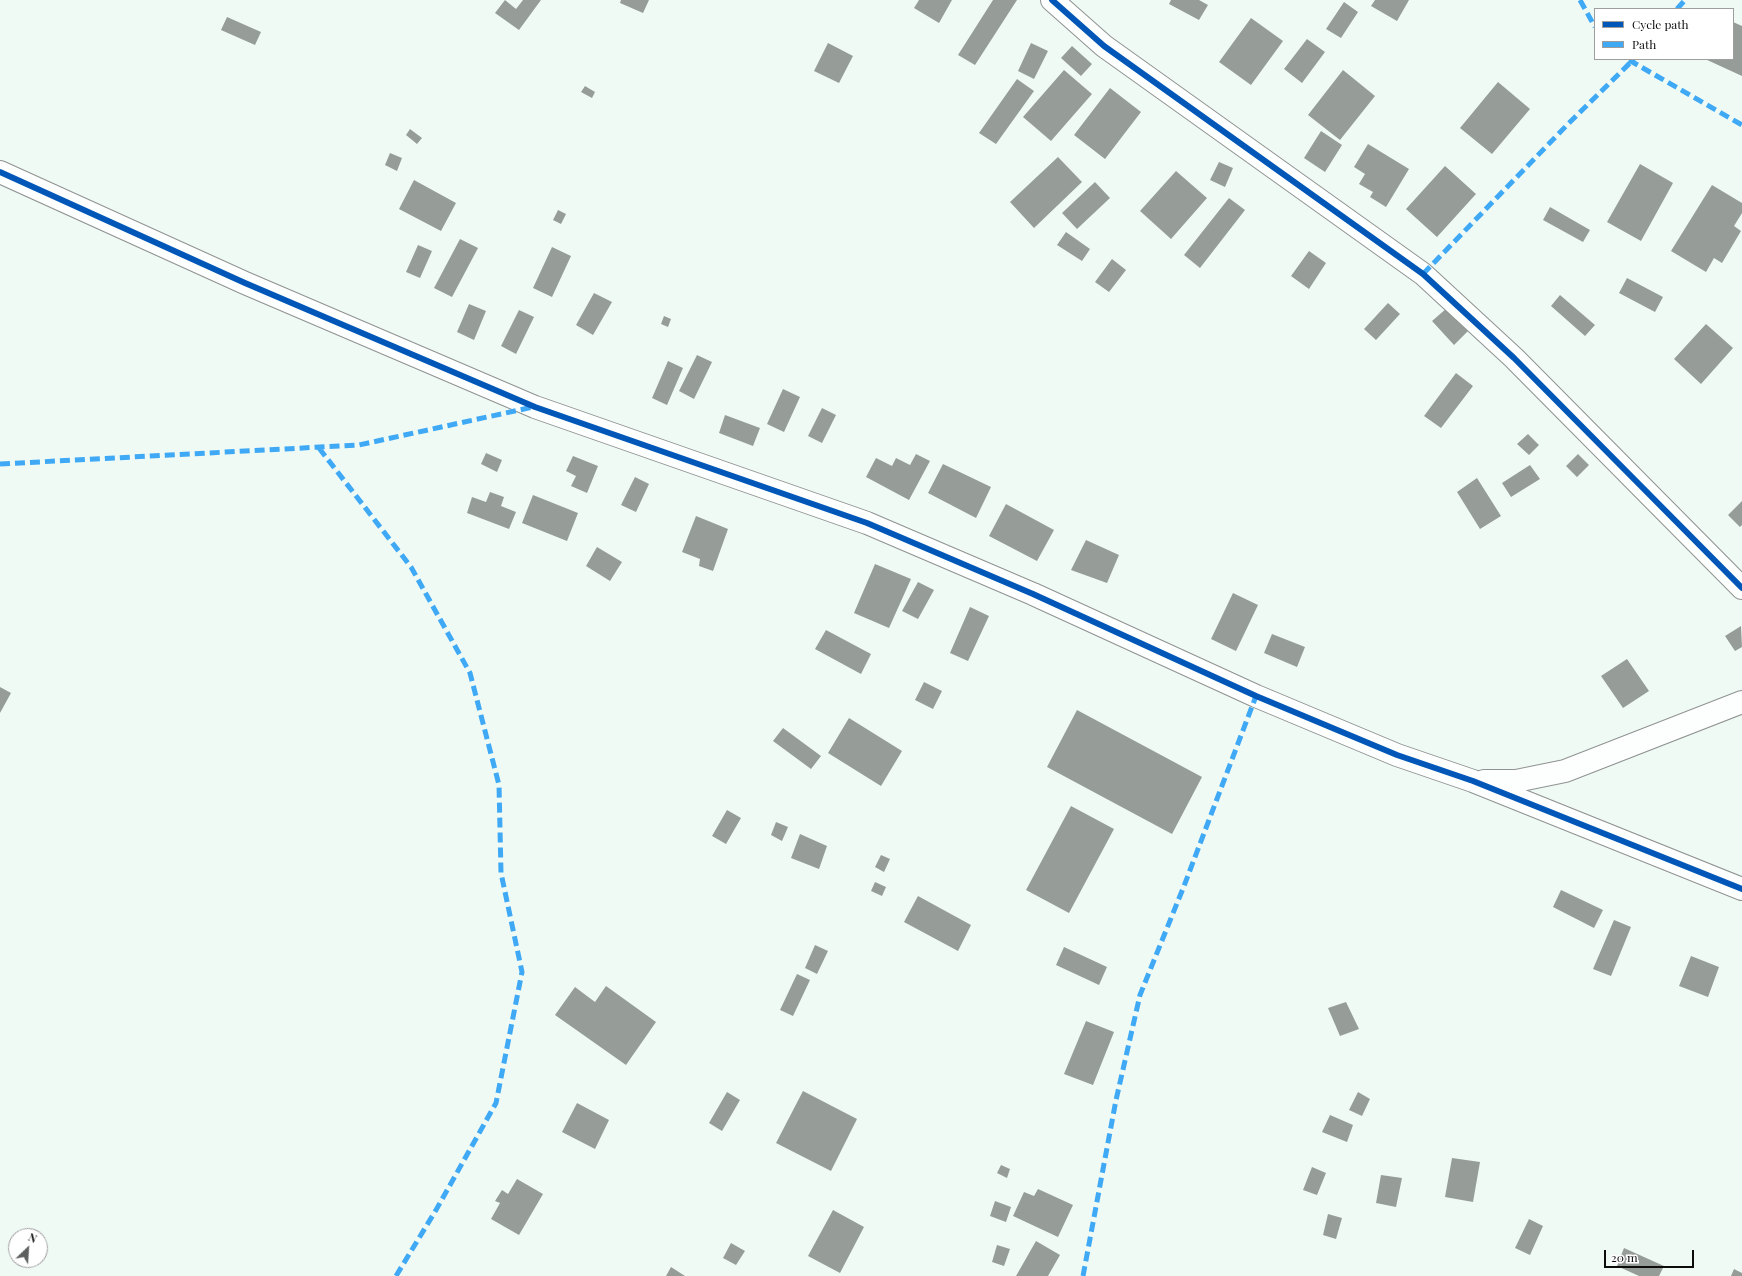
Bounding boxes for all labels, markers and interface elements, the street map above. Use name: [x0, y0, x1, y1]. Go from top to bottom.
legend: [1594, 8, 1734, 60]
text: Cycle path: [1632, 16, 1689, 32]
text: Path: [1632, 36, 1656, 52]
north arrow: [8, 1228, 48, 1268]
text: N: [26, 1229, 40, 1246]
scale bar: [1606, 1242, 1696, 1268]
text: 20 m: [1611, 1249, 1638, 1265]

